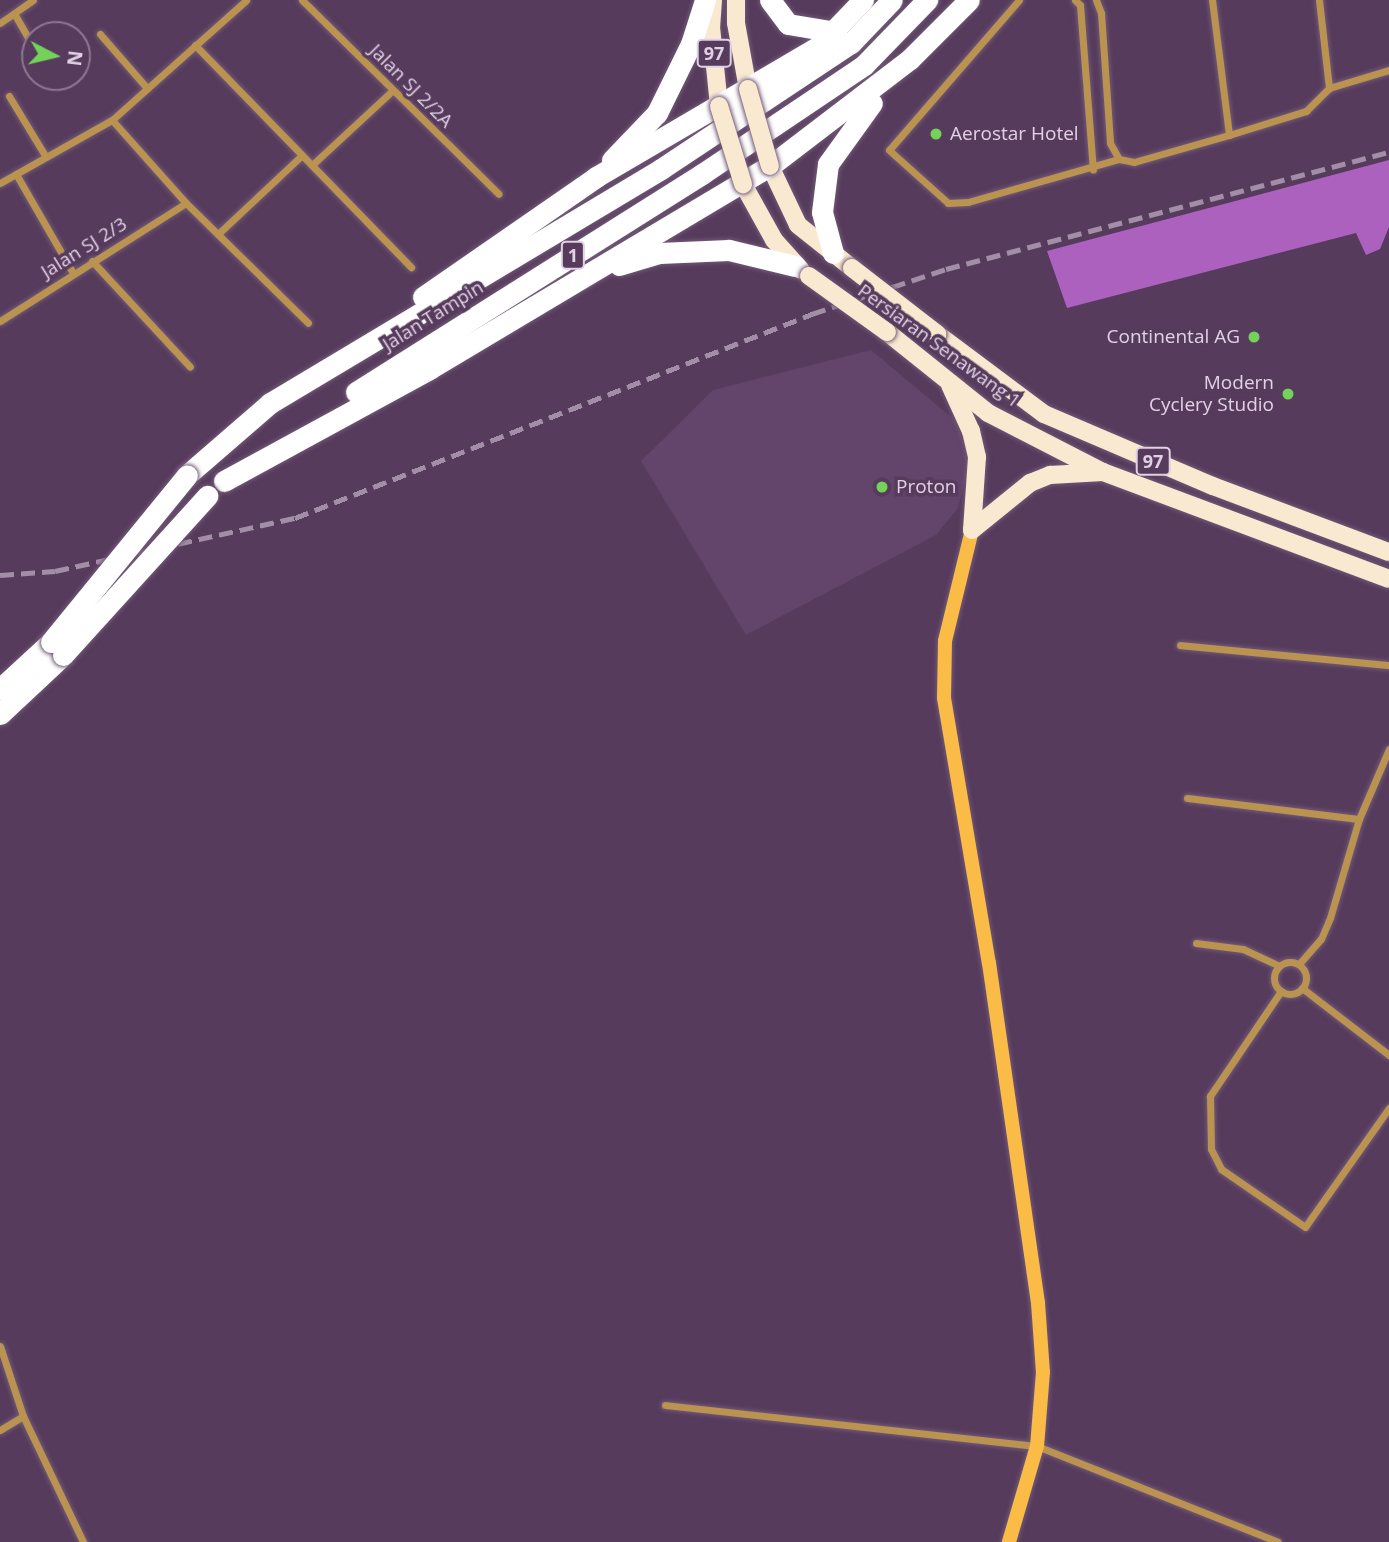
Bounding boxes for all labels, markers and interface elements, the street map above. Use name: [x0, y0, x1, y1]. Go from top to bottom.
north arrow: [21, 21, 91, 91]
road number: 97: [696, 38, 732, 68]
street label: Jalan SJ 2/2A: [364, 39, 458, 133]
text: N: [61, 49, 89, 68]
place label: Aerostar Hotel: [950, 123, 1079, 145]
marker: Aerostar Hotel: [928, 126, 944, 142]
street label: Jalan SJ 2/3: [37, 213, 131, 283]
road number: 1: [561, 241, 585, 270]
street label: Jalan Tampin: [378, 276, 488, 356]
street label: Persiaran Senawang 1: [853, 279, 1025, 413]
place label: Continental AG: [1107, 326, 1240, 348]
marker: Continental AG: [1246, 329, 1262, 345]
place label: Modern Cyclery Studio: [1149, 372, 1274, 416]
marker: Modern Cyclery Studio: [1280, 386, 1296, 402]
road number: 97: [1136, 447, 1170, 476]
place label: Proton: [896, 476, 956, 498]
marker: Proton: [874, 479, 890, 495]

